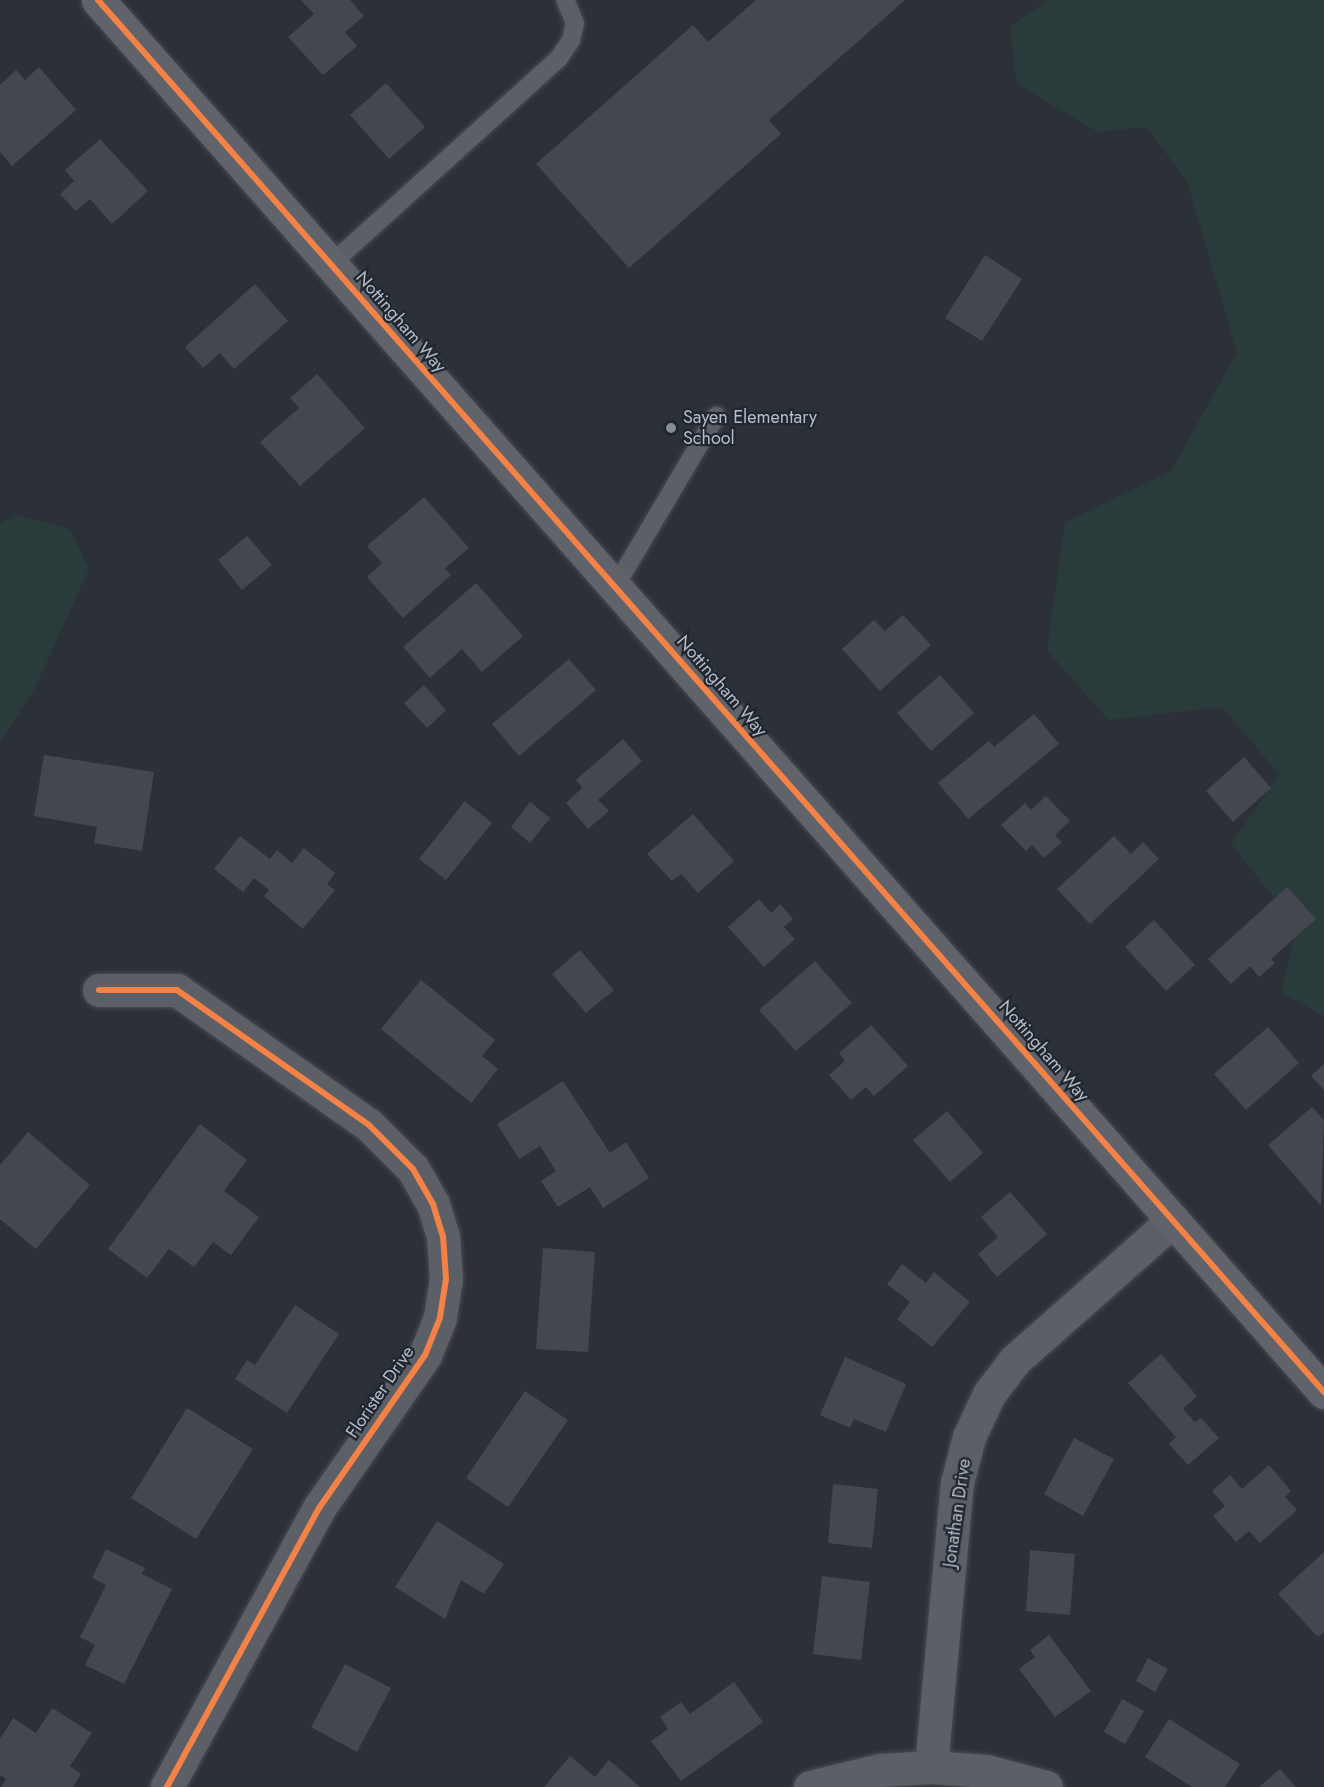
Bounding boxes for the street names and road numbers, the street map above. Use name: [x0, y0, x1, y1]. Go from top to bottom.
street label: Nottingham Way: [351, 267, 451, 377]
street label: Nottingham Way: [672, 631, 772, 741]
street label: Nottingham Way: [994, 996, 1094, 1106]
street label: Florister Drive: [341, 1342, 419, 1442]
street label: Jonathan Drive: [939, 1457, 975, 1569]

